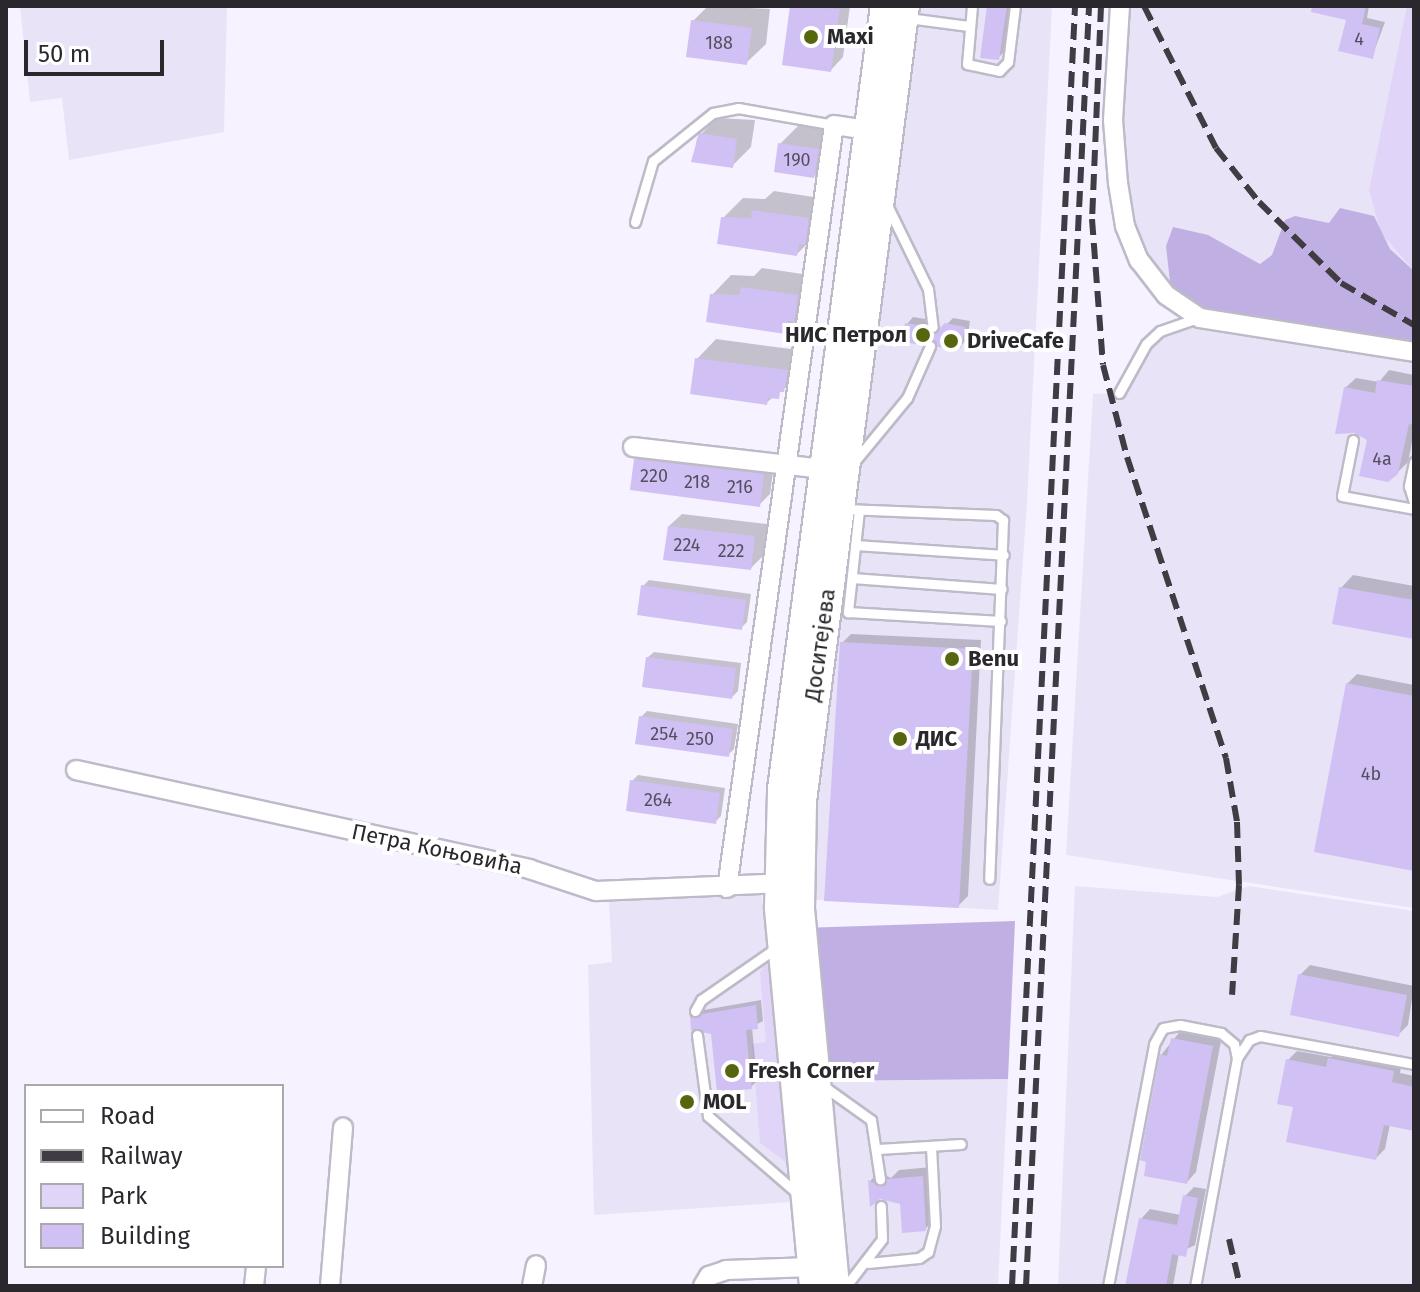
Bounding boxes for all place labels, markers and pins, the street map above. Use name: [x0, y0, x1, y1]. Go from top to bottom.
place label: Maxi: [827, 24, 874, 50]
marker: Maxi: [802, 28, 820, 46]
place label: НИС Петрол: [785, 322, 907, 348]
marker: НИС Петрол: [914, 326, 932, 344]
place label: DriveCafe: [967, 328, 1064, 354]
marker: DriveCafe: [942, 332, 960, 350]
place label: Benu: [968, 646, 1019, 672]
marker: Benu: [943, 650, 961, 668]
place label: ДИС: [916, 726, 957, 752]
marker: ДИС: [891, 730, 909, 748]
place label: Fresh Corner: [748, 1058, 874, 1084]
marker: Fresh Corner: [723, 1062, 741, 1080]
place label: MOL: [703, 1089, 747, 1115]
marker: MOL: [678, 1093, 696, 1111]

